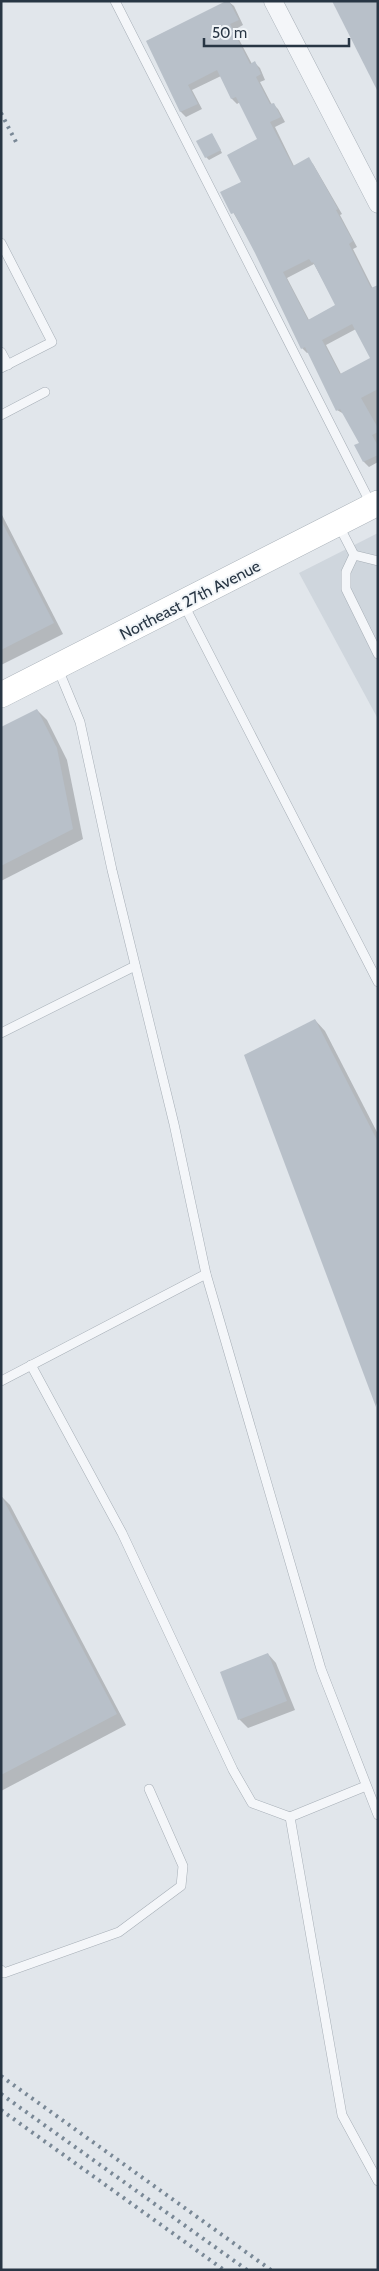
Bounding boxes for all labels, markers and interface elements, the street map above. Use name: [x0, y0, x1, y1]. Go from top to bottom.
scale bar: [204, 15, 349, 47]
text: 50 m: [212, 24, 247, 42]
street label: Northeast 27th Avenue: [117, 556, 263, 644]

